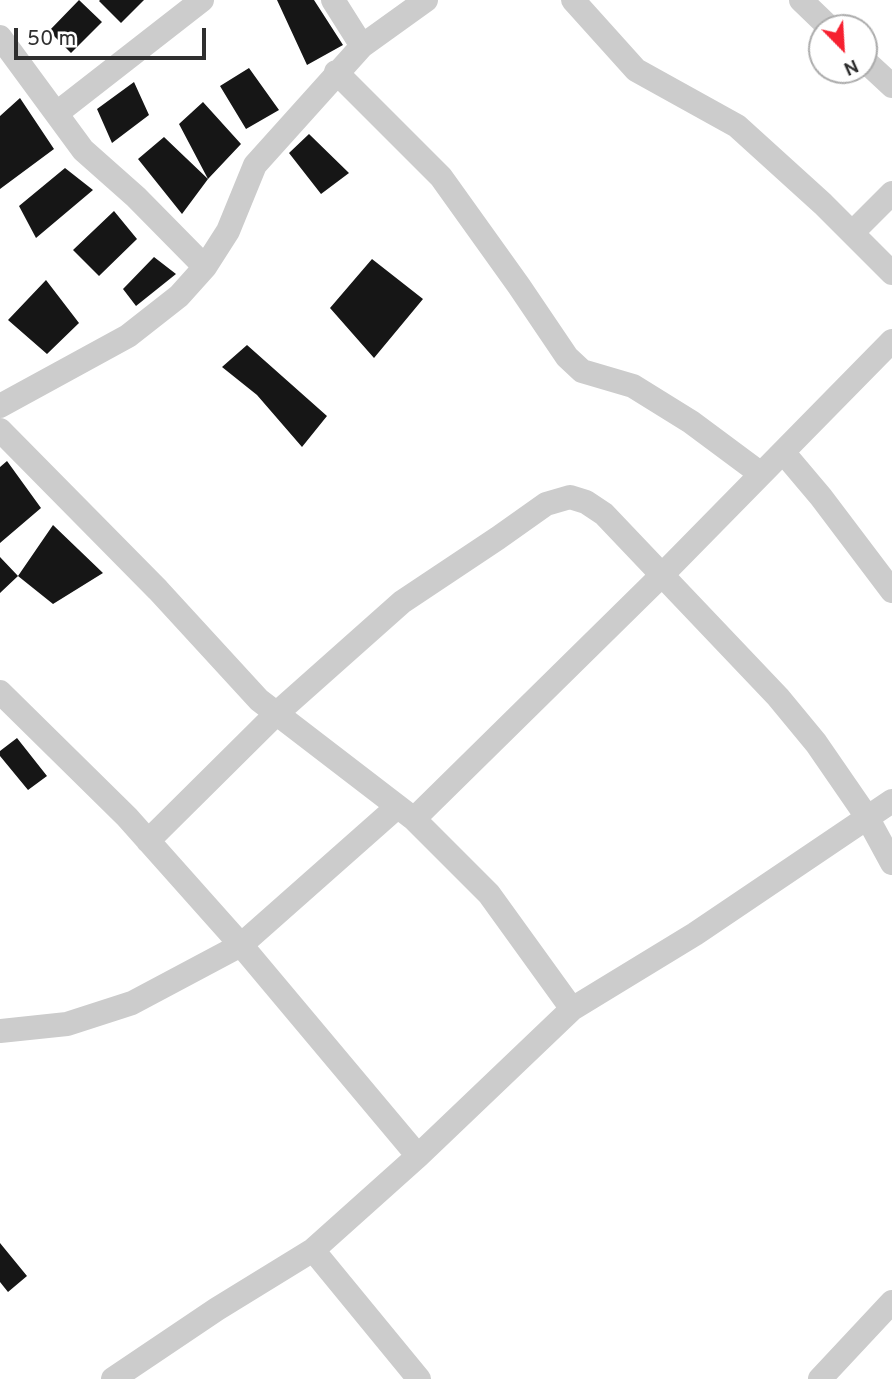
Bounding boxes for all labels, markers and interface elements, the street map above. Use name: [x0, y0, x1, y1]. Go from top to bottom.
scale bar: [18, 14, 210, 58]
north arrow: [808, 14, 878, 84]
text: 50 m: [27, 26, 76, 53]
text: N: [840, 53, 862, 80]

